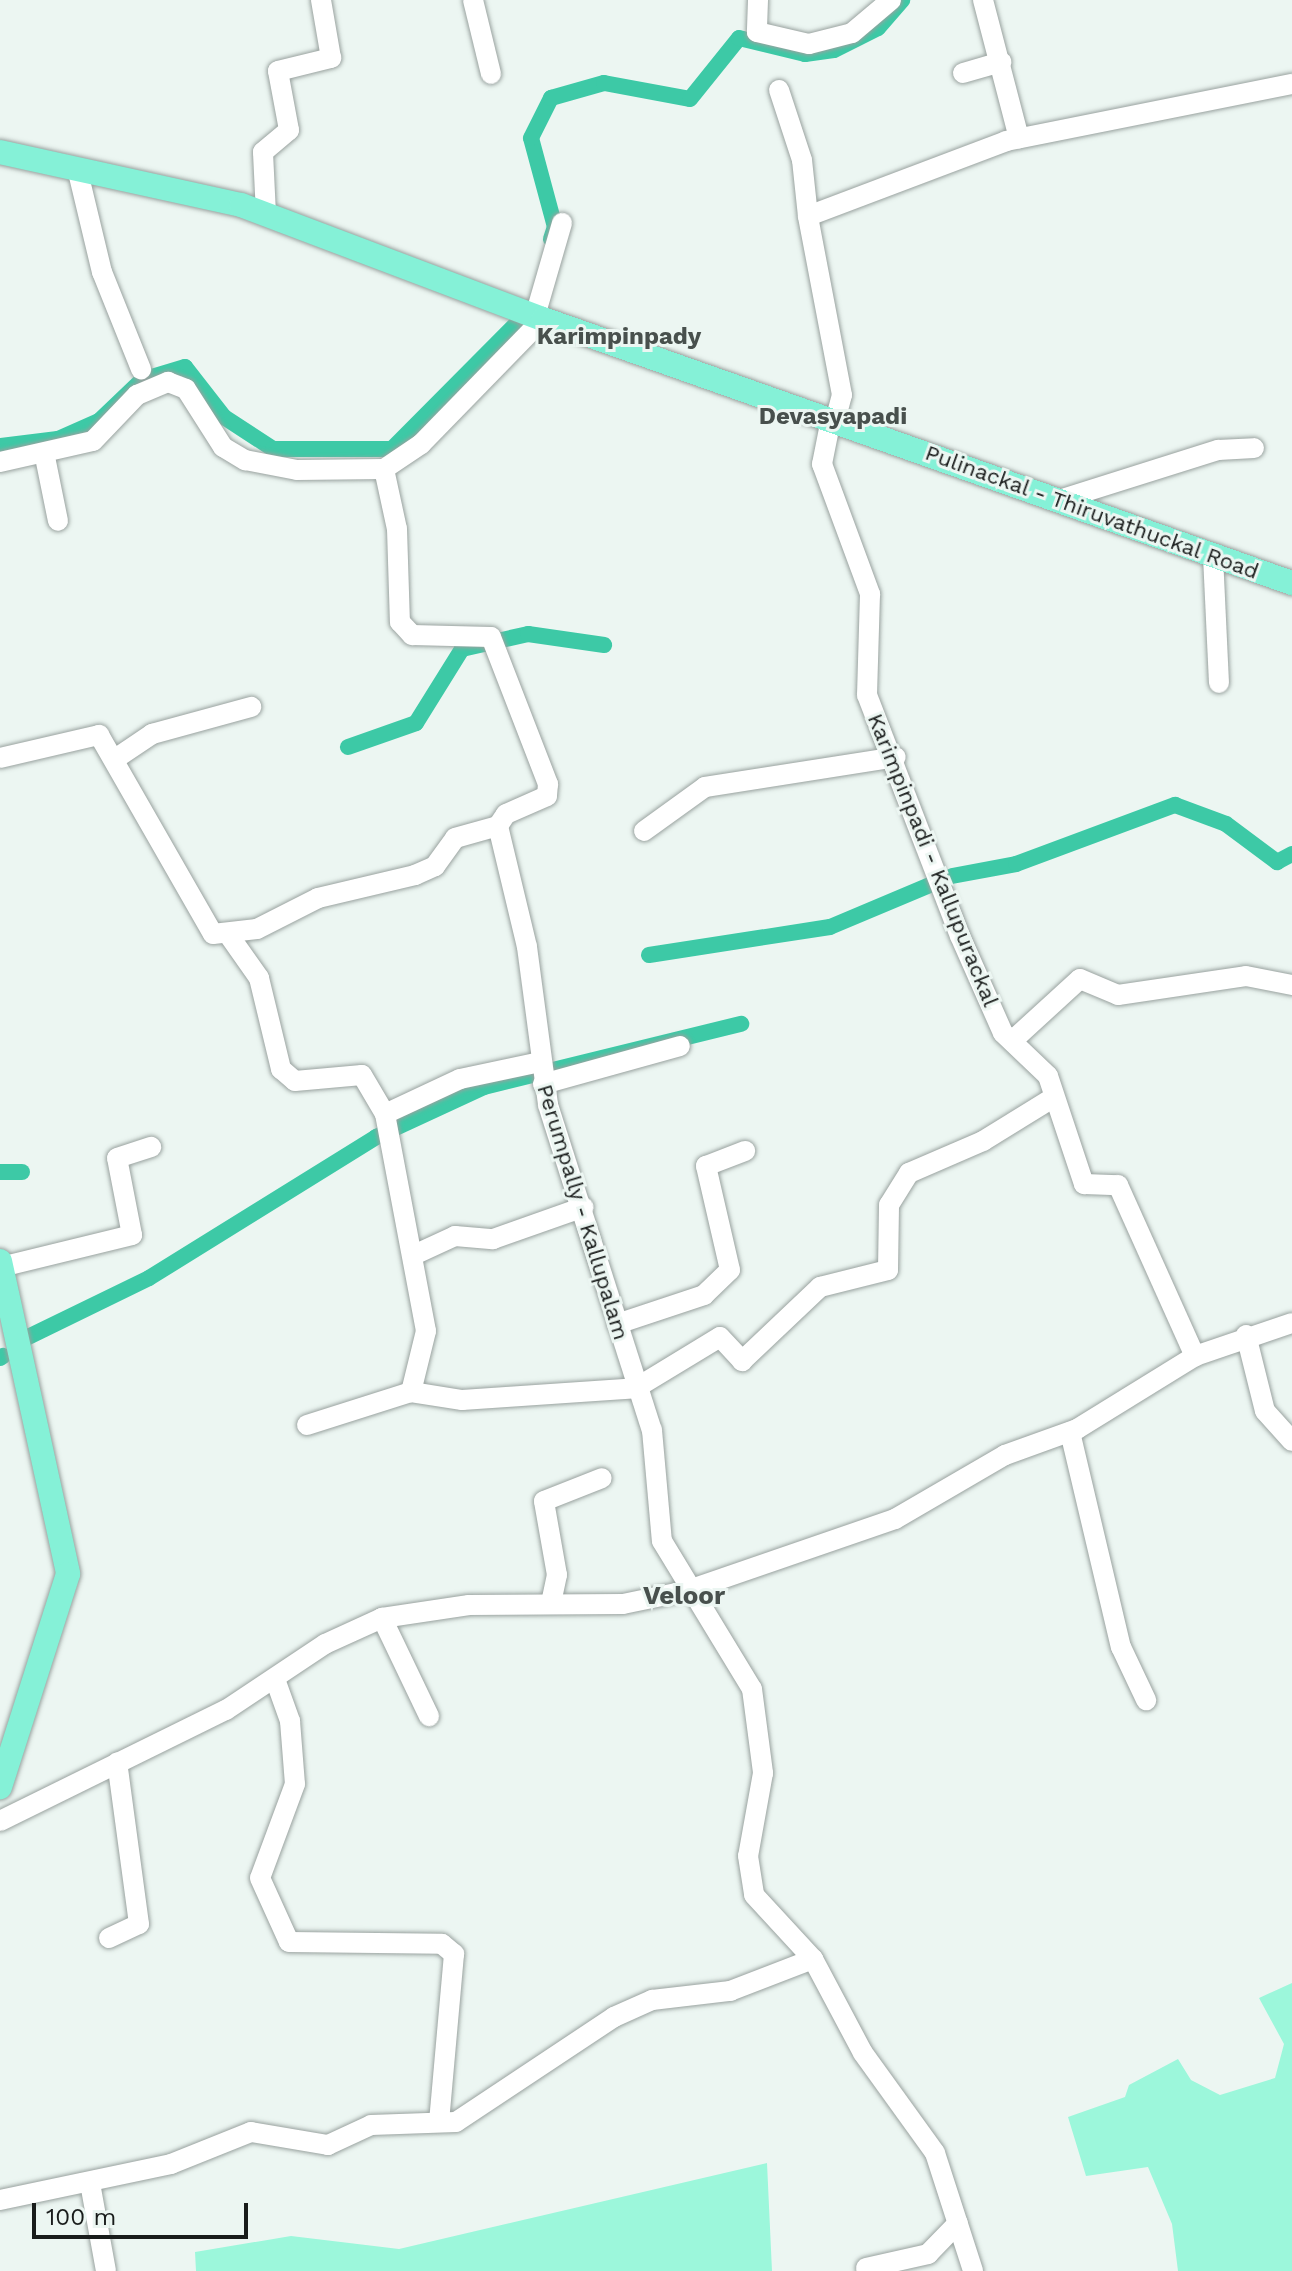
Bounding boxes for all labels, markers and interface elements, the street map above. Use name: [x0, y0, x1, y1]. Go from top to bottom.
district label: Karimpinpady: [537, 323, 701, 351]
district label: Devasyapadi: [759, 403, 907, 431]
street label: Pulinackal - Thiruvathuckal Road: [921, 439, 1263, 585]
street label: Karimpinpadi - Kallupurackal: [862, 710, 1004, 1010]
street label: Perumpally - Kallupalam: [531, 1081, 635, 1343]
district label: Veloor: [643, 1580, 725, 1612]
scale bar: [36, 2187, 252, 2237]
text: 100 m: [46, 2203, 116, 2231]

